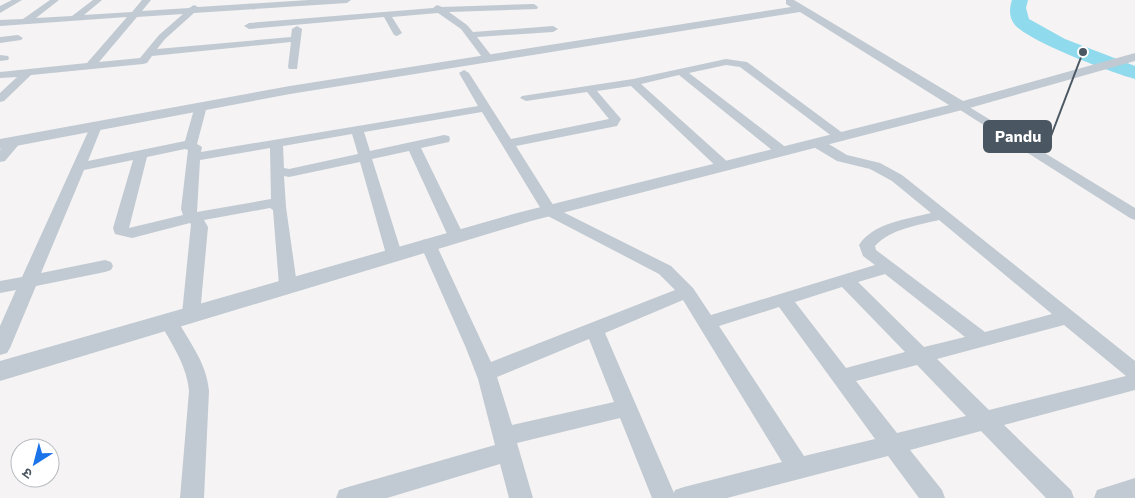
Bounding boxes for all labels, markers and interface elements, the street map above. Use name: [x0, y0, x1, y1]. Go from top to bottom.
callout: Pandu: [984, 121, 1051, 152]
text: Pandu: [995, 126, 1041, 145]
north arrow: [10, 438, 60, 488]
text: उ: [18, 464, 35, 483]

